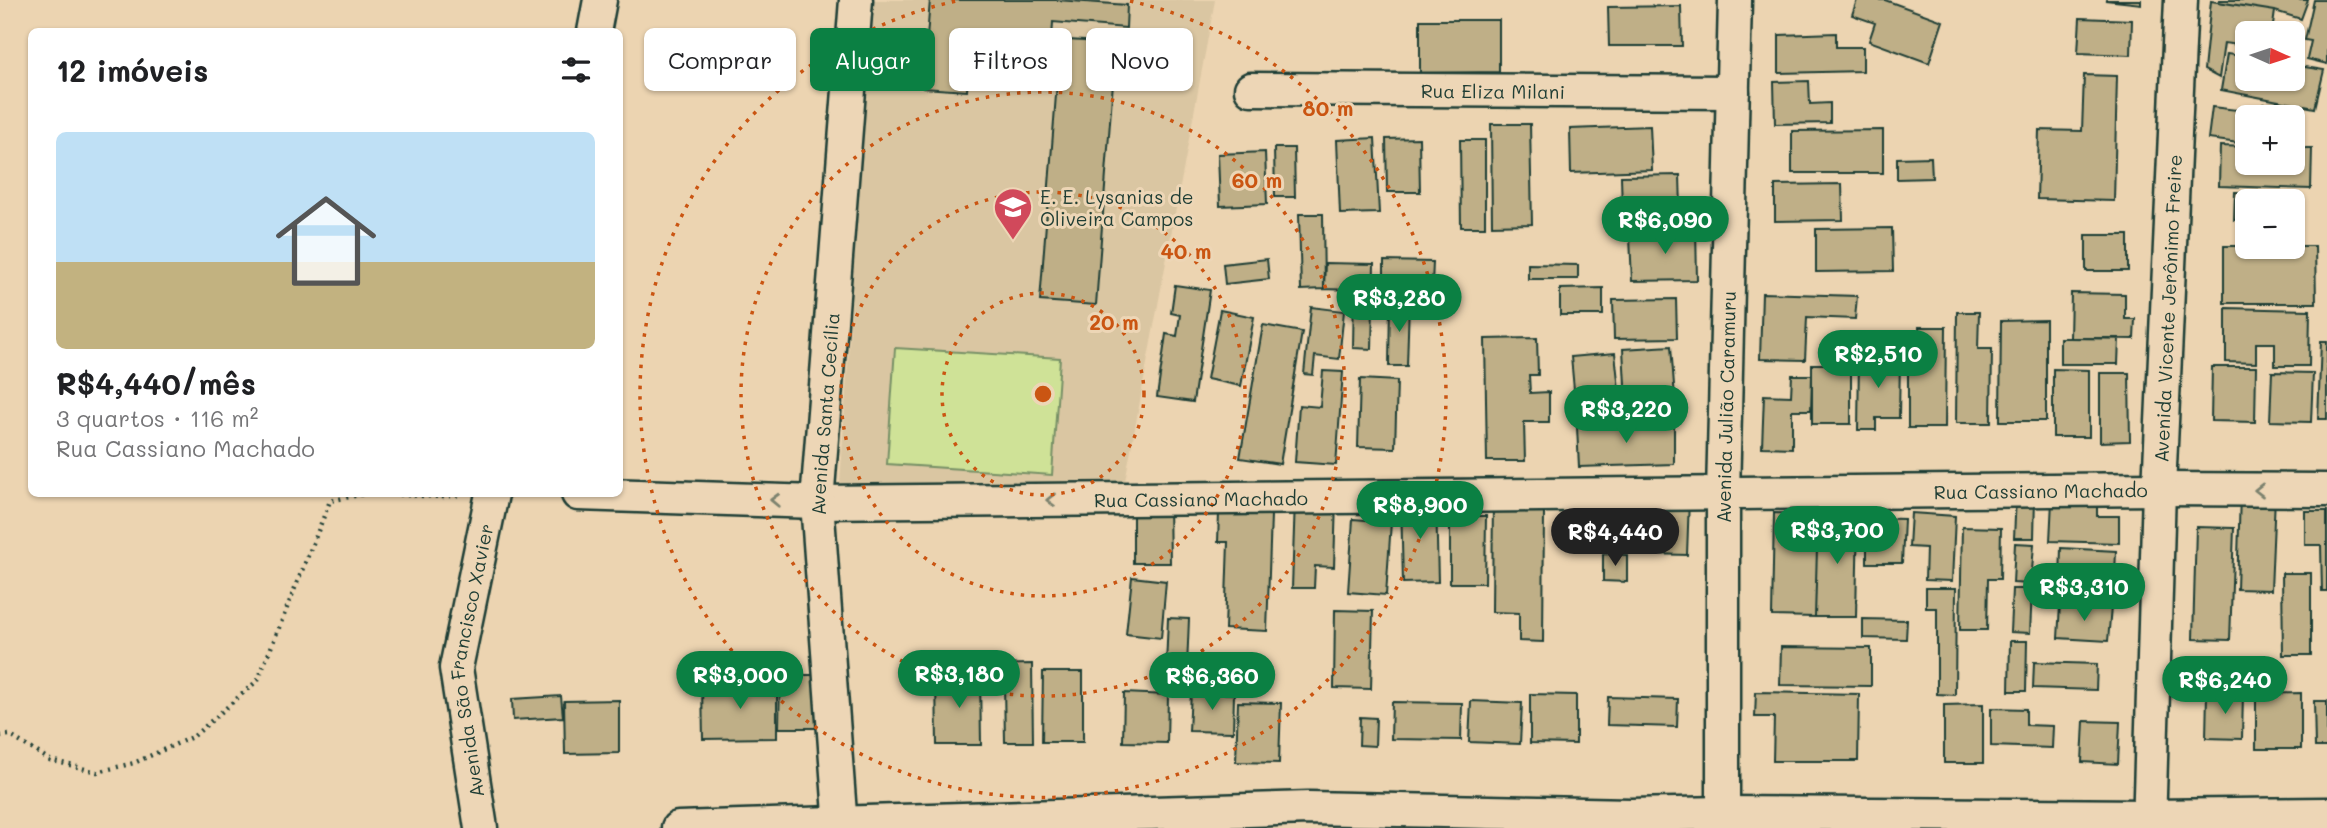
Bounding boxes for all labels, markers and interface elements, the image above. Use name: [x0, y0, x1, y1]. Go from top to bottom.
north arrow: [2235, 21, 2305, 91]
map controls: [2235, 21, 2305, 259]
chip: Comprar: [644, 28, 796, 91]
chip: Alugar: [810, 28, 935, 91]
chip: Filtros: [949, 28, 1072, 91]
chip: Novo: [1086, 28, 1193, 91]
text: 12 imóveis: [56, 50, 208, 90]
icon: filters: [557, 51, 595, 89]
street label: Rua Eliza Milani: [1421, 78, 1565, 103]
text: 80 m: [1303, 94, 1353, 121]
button: +: [2235, 105, 2305, 175]
street label: Avenida Vicente Jerônimo Freire: [2148, 154, 2187, 463]
text: 60 m: [1232, 166, 1282, 193]
icon: home: [263, 178, 389, 304]
place label: E. E. Lysanias de Oliveira Campos: [1040, 184, 1193, 231]
school or university icon: E. E. Lysanias de Oliveira Campos: [992, 186, 1034, 241]
button: −: [2235, 189, 2305, 259]
pin: R$6,090: [1600, 196, 1730, 256]
text: R$6,090: [1618, 204, 1712, 234]
text: 40 m: [1160, 237, 1212, 264]
pin: R$3,280: [1334, 274, 1464, 334]
text: R$3,280: [1353, 282, 1445, 312]
street label: Avenida Julião Caramuru: [1711, 291, 1740, 523]
text: 20 m: [1089, 308, 1139, 335]
street label: Avenida Santa Cecília: [804, 312, 844, 517]
pin: R$2,510: [1813, 330, 1943, 390]
text: R$2,510: [1834, 338, 1922, 368]
text: R$4,440/mês: [56, 363, 256, 403]
centre of rings: [1031, 382, 1055, 406]
pin: R$3,220: [1561, 386, 1691, 445]
text: R$3,220: [1580, 393, 1672, 423]
text: 3 quartos · 116 m²: [56, 403, 259, 433]
text: Rua Cassiano Machado: [56, 433, 315, 463]
street label: Rua Cassiano Machado: [1934, 477, 2148, 504]
pin: R$8,900: [1355, 482, 1485, 541]
one-way arrow: [2253, 482, 2264, 498]
street label: Rua Cassiano Machado: [1094, 485, 1308, 512]
text: R$8,900: [1373, 489, 1467, 519]
one-way arrow: [1046, 492, 1056, 508]
one-way arrow: [769, 493, 780, 508]
pin: R$3,700: [1772, 506, 1902, 566]
pin: R$4,440: [1550, 508, 1680, 568]
text: R$3,700: [1790, 514, 1884, 544]
text: R$4,440: [1567, 516, 1663, 546]
street label: Avenida São Francisco Xavier: [444, 521, 498, 799]
pin: R$3,310: [2019, 564, 2149, 623]
text: R$3,310: [2039, 571, 2129, 601]
pin: R$3,180: [894, 650, 1024, 710]
pin: R$3,000: [675, 652, 805, 711]
pin: R$6,360: [1147, 652, 1277, 712]
pin: R$6,240: [2160, 656, 2290, 716]
text: R$3,180: [914, 658, 1004, 688]
text: R$3,000: [692, 659, 788, 689]
text: R$6,360: [1165, 660, 1259, 690]
text: R$6,240: [2178, 664, 2272, 694]

